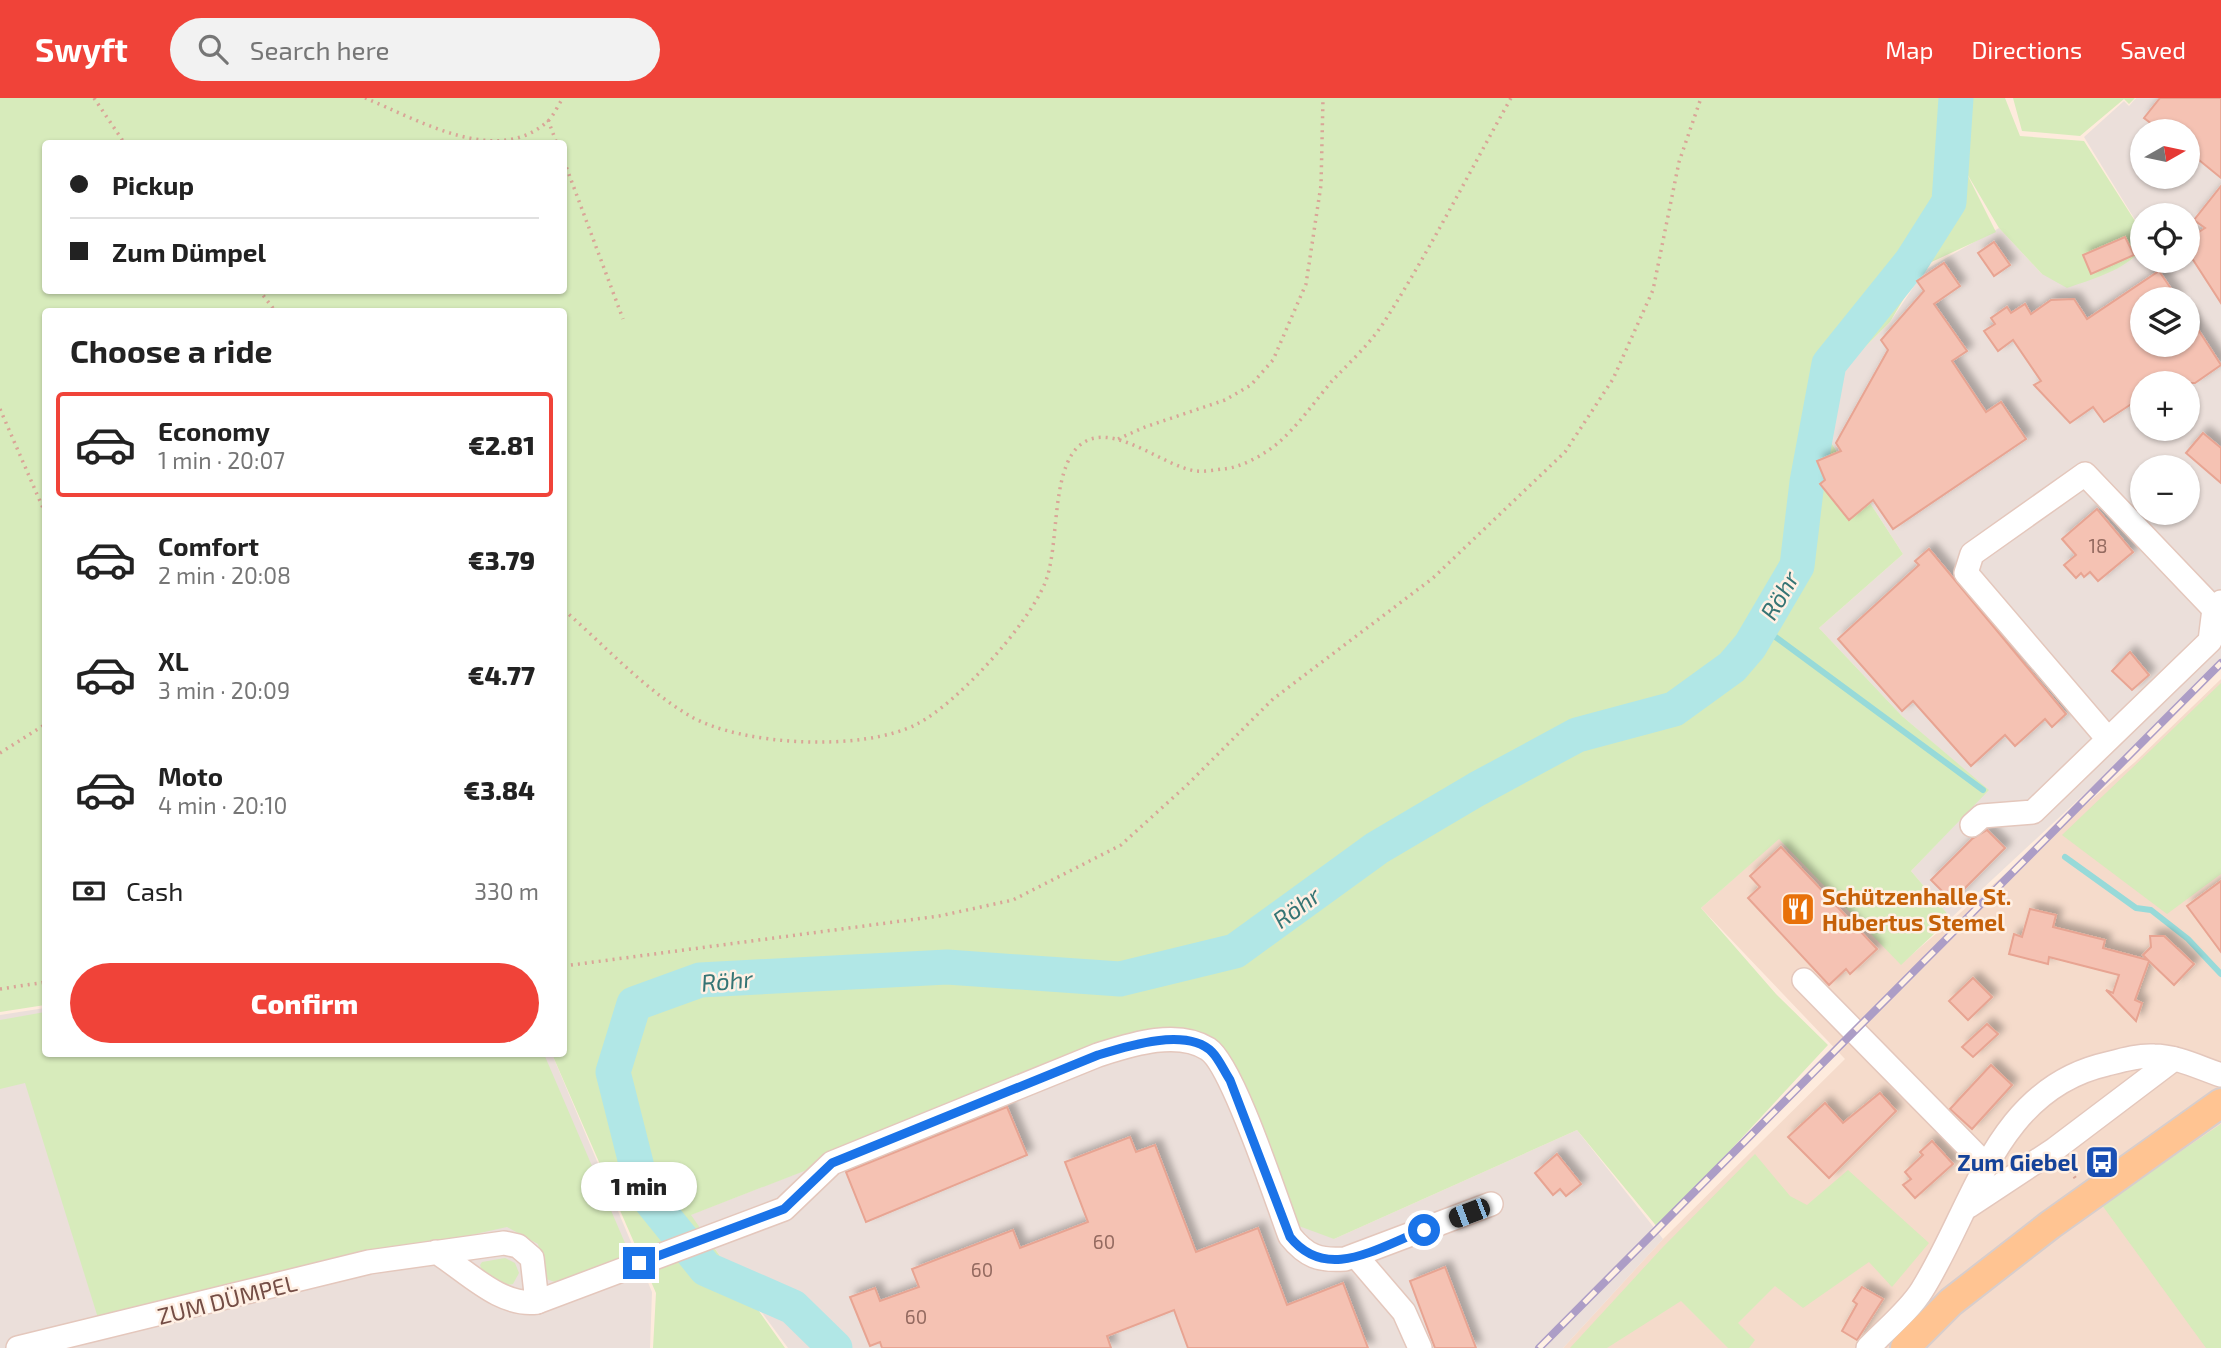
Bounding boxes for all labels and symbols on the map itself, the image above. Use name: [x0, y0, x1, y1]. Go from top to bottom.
north arrow: [2130, 119, 2200, 189]
house number: 18: [2088, 534, 2108, 557]
water label: Röhr: [1754, 565, 1805, 625]
water label: Röhr: [1267, 880, 1326, 934]
place label: Schützenhalle St. Hubertus Stemel: [1822, 882, 2011, 936]
restaurant icon: Schützenhalle St. Hubertus Stemel: [1779, 890, 1817, 928]
water label: Röhr: [700, 963, 754, 997]
bus stop icon: Zum Giebel: [2083, 1143, 2121, 1181]
place label: Zum Giebel: [1957, 1148, 2078, 1176]
callout: 1 min: [581, 1162, 697, 1210]
car: [1446, 1196, 1493, 1230]
route start: [1408, 1214, 1440, 1246]
house number: 60: [1093, 1230, 1115, 1253]
route end: [623, 1247, 655, 1279]
house number: 60: [971, 1258, 993, 1281]
street label: ZUM DÜMPEL: [154, 1268, 300, 1330]
house number: 60: [905, 1305, 927, 1328]

